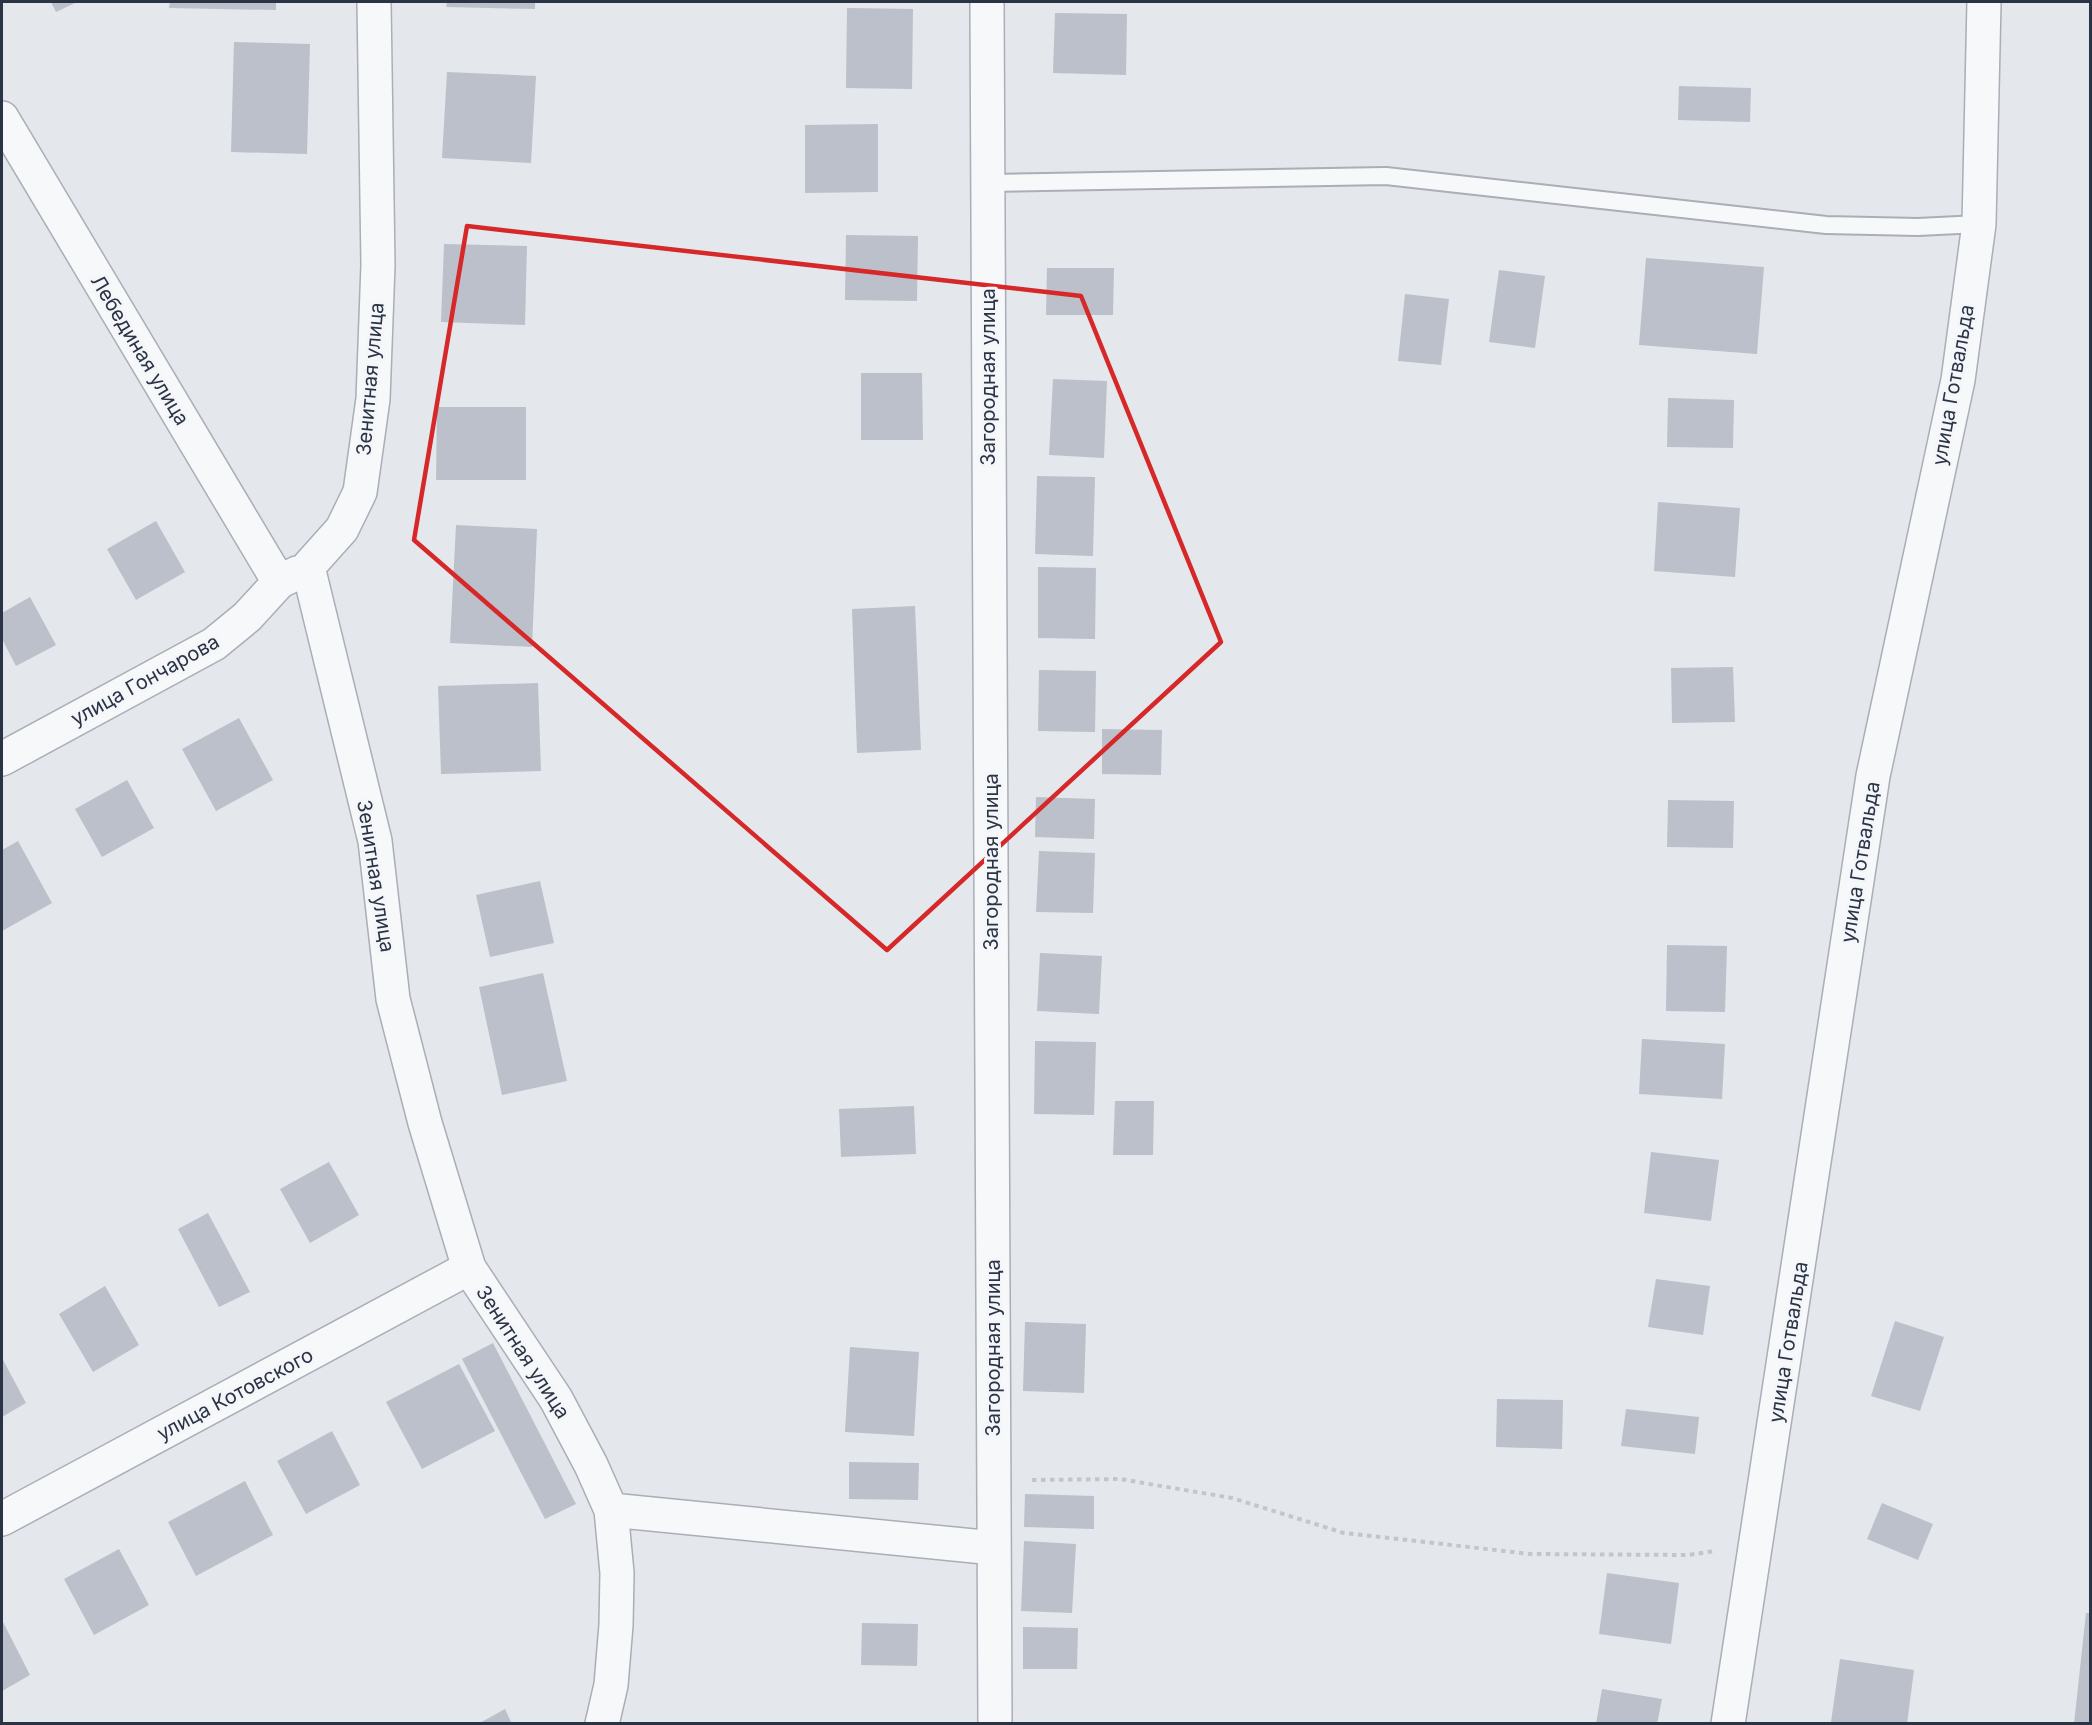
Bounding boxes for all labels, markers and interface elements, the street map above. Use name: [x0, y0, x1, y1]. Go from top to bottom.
street label: Лебединая улица: [86, 270, 194, 430]
street label: Загородная улица: [976, 288, 1000, 466]
street label: Зенитная улица: [351, 301, 389, 457]
street label: улица Готвальда: [1927, 303, 1979, 467]
street label: улица Гончарова: [67, 629, 223, 731]
street label: Загородная улица: [979, 773, 1003, 951]
street label: улица Готвальда: [1835, 780, 1885, 944]
street label: Зенитная улица: [352, 798, 400, 954]
street label: Загородная улица: [981, 1259, 1005, 1437]
street label: улица Готвальда: [1763, 1260, 1813, 1424]
street label: Зенитная улица: [471, 1281, 575, 1423]
street label: улица Котовского: [153, 1343, 317, 1445]

